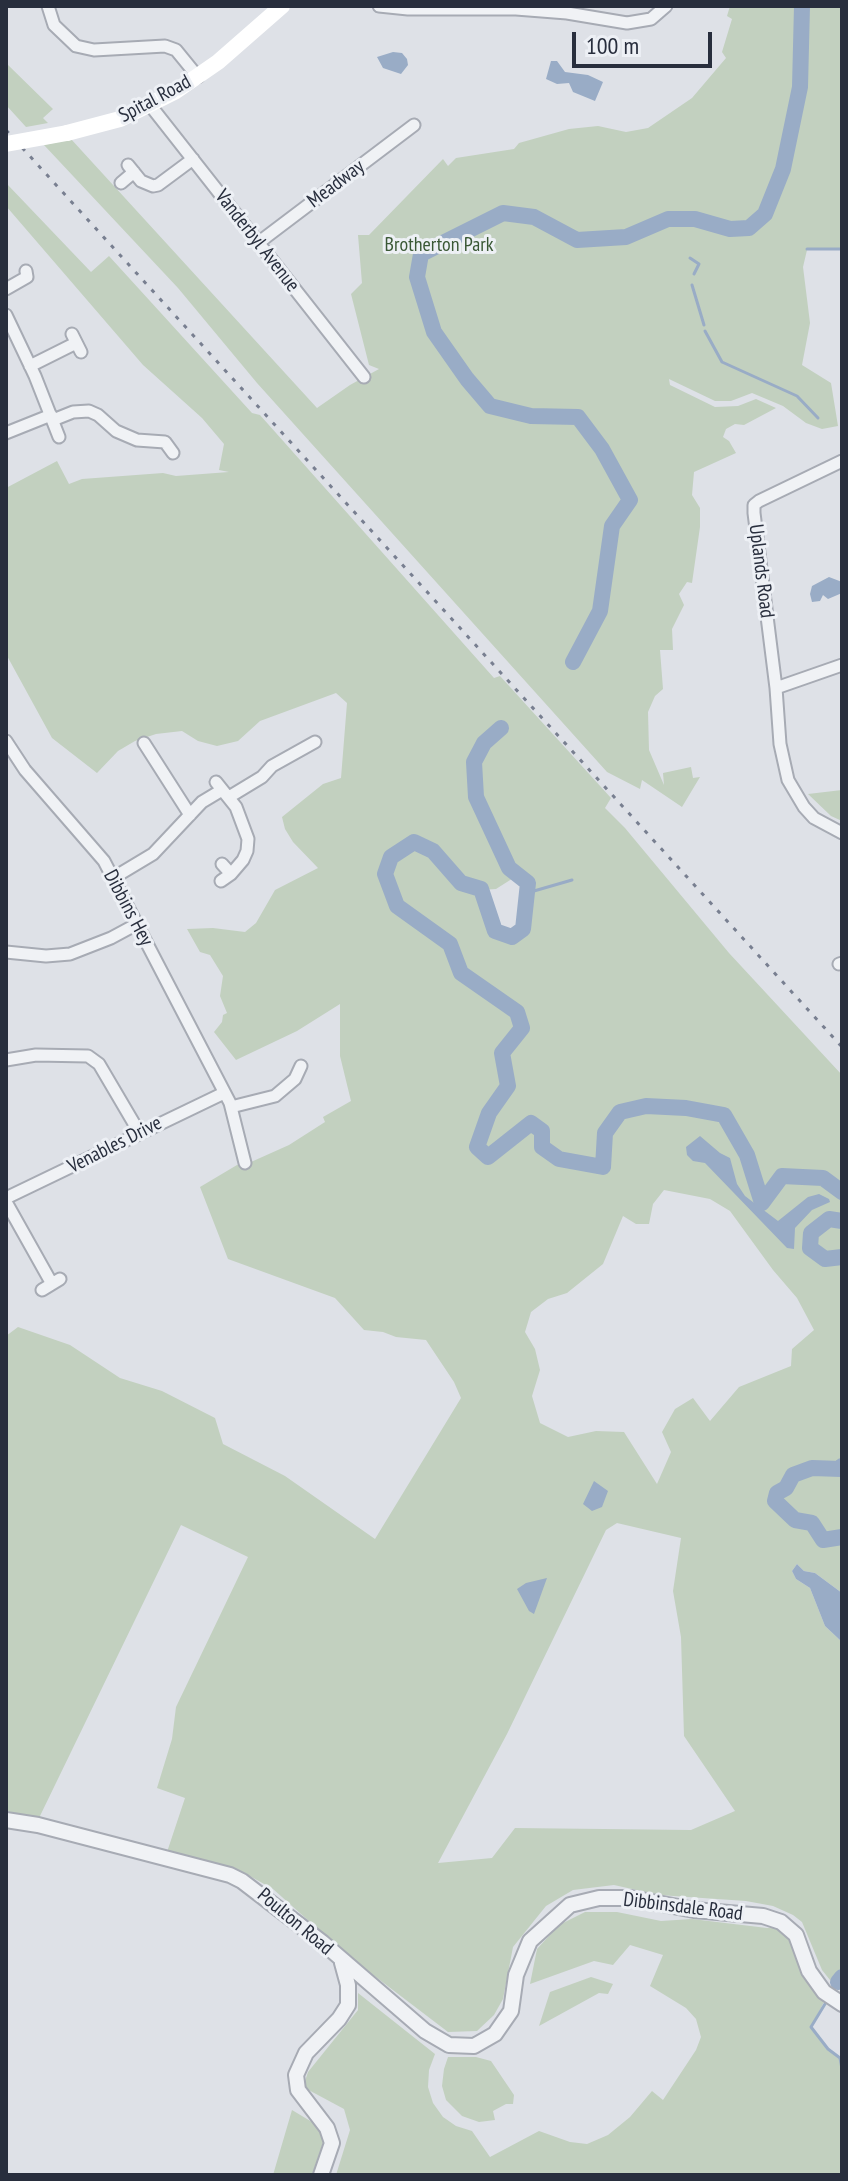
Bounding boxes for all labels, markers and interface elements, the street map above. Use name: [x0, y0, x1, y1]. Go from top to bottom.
scale bar: [576, 16, 716, 66]
text: 100 m: [586, 30, 639, 61]
street label: Spital Road: [115, 70, 195, 128]
street label: Meadway: [303, 155, 369, 213]
street label: Vanderbyl Avenue: [210, 185, 304, 297]
park label: Brotherton Park: [385, 233, 493, 257]
street label: Uplands Road: [743, 523, 779, 619]
street label: Dibbins Hey: [98, 866, 158, 950]
street label: Venables Drive: [64, 1111, 166, 1179]
street label: Poulton Road: [252, 1883, 338, 1961]
street label: Dibbinsdale Road: [622, 1888, 744, 1926]

